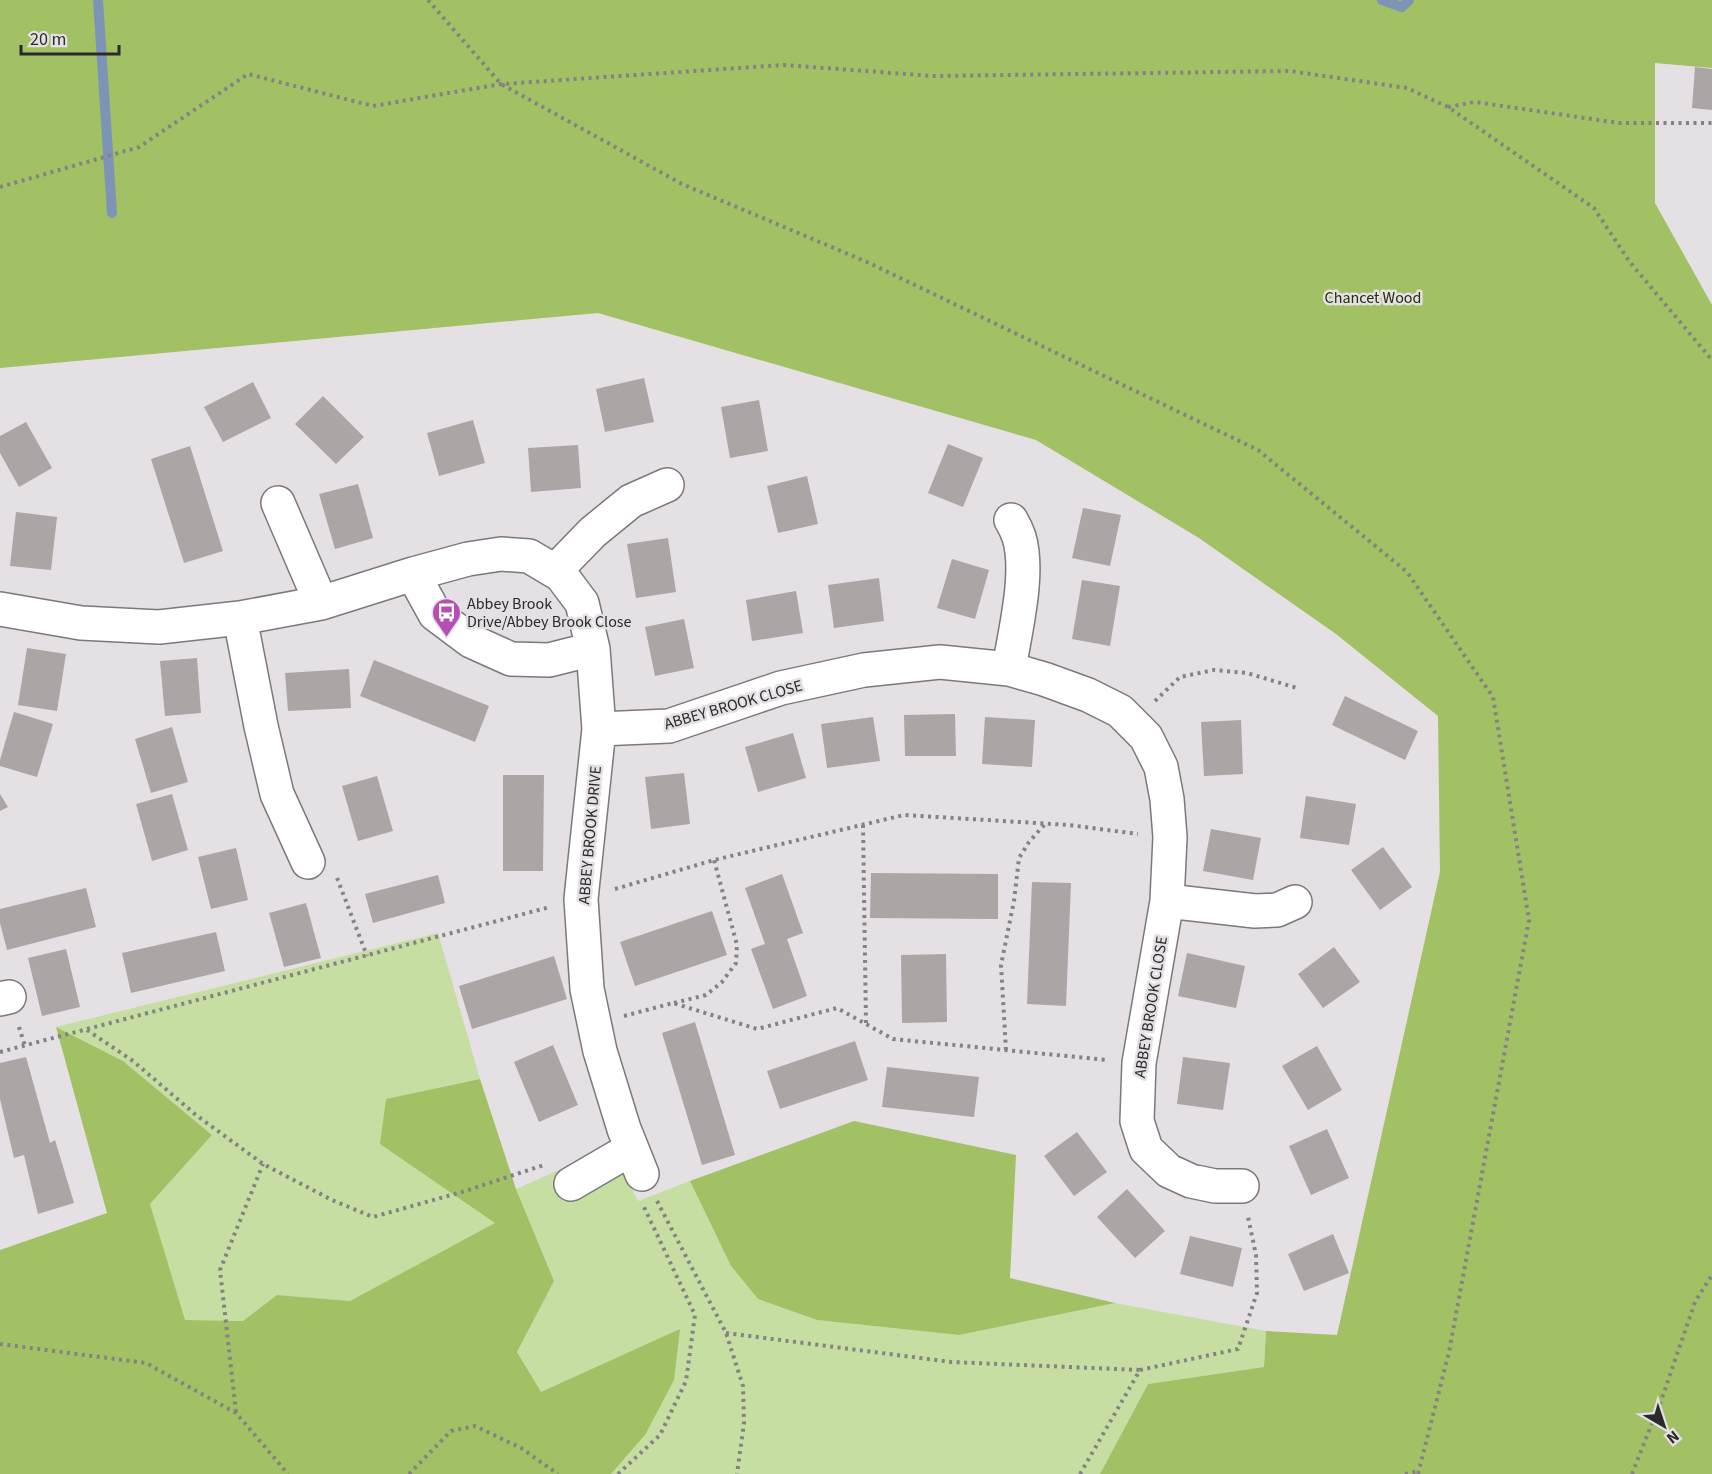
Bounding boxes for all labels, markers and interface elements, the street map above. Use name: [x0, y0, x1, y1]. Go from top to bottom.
scale bar: [21, 18, 118, 56]
text: 20 m: [30, 27, 66, 52]
park label: Chancet Wood: [1325, 287, 1421, 309]
place label: Abbey Brook Drive/Abbey Brook Close: [467, 593, 632, 633]
bus stop icon: Abbey Brook Drive/Abbey Brook Close: [430, 596, 462, 638]
street label: ABBEY BROOK CLOSE: [661, 675, 805, 735]
street label: ABBEY BROOK DRIVE: [573, 765, 607, 905]
street label: ABBEY BROOK CLOSE: [1129, 935, 1173, 1080]
north arrow: [1634, 1396, 1694, 1456]
text: N: [1662, 1425, 1684, 1449]

